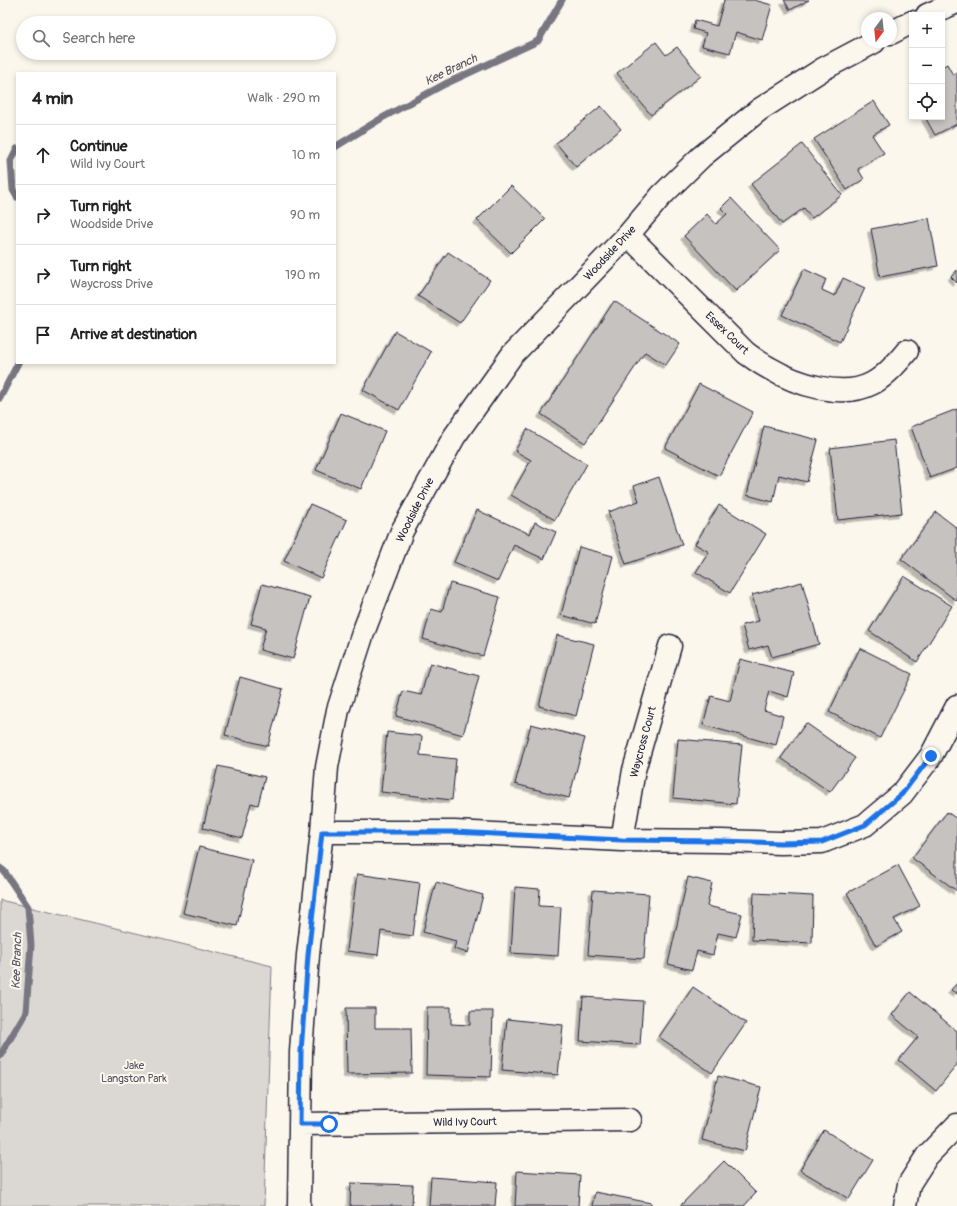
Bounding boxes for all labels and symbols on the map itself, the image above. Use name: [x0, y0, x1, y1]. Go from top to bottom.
north arrow: [861, 12, 897, 48]
water label: Kee Branch: [422, 50, 481, 89]
street label: Woodside Drive: [581, 222, 639, 283]
street label: Essex Court: [703, 309, 752, 357]
street label: Woodside Drive: [393, 475, 437, 544]
street label: Waycross Court: [627, 704, 659, 779]
route end: [922, 747, 940, 765]
water label: Kee Branch: [9, 931, 26, 989]
park label: Jake Langston Park: [101, 1059, 167, 1085]
route start: [320, 1115, 338, 1133]
street label: Wild Ivy Court: [433, 1115, 497, 1129]

